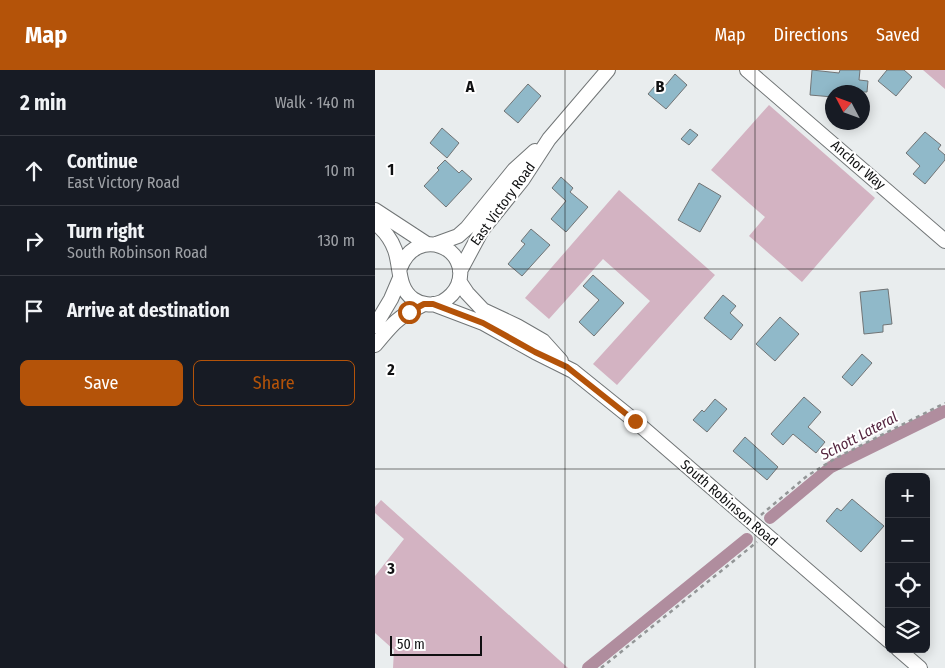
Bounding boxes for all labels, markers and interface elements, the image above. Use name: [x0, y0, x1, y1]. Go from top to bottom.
text: Map: [25, 21, 67, 49]
text: Map: [714, 24, 746, 46]
text: Directions: [774, 24, 848, 46]
text: Saved: [876, 24, 920, 46]
text: A: [465, 77, 475, 96]
text: B: [656, 77, 665, 96]
north arrow: [825, 85, 870, 130]
text: 2 min: [20, 90, 67, 116]
text: Walk · 140 m: [275, 93, 355, 112]
street label: Anchor Way: [827, 137, 889, 194]
text: Continue: [67, 150, 138, 173]
icon: ahead: [20, 157, 48, 185]
street label: East Victory Road: [467, 159, 539, 249]
text: 1: [388, 160, 394, 179]
text: 10 m: [324, 161, 355, 180]
text: East Victory Road: [67, 173, 180, 192]
text: Turn right: [67, 220, 144, 243]
icon: right: [20, 227, 48, 255]
text: 130 m: [317, 231, 355, 250]
text: South Robinson Road: [67, 243, 208, 262]
icon: arrive: [20, 297, 48, 325]
text: Arrive at destination: [67, 299, 230, 322]
route start: [398, 301, 421, 324]
button: Save: [20, 360, 183, 406]
button: Share: [193, 360, 355, 406]
text: 2: [386, 360, 395, 379]
water label: Schott Lateral: [816, 408, 901, 464]
route end: [624, 410, 647, 433]
street label: South Robinson Road: [677, 456, 781, 550]
map controls: [885, 473, 930, 653]
button: +: [885, 473, 930, 518]
button: −: [885, 518, 930, 563]
text: 3: [386, 559, 395, 578]
button: locate: [885, 563, 930, 608]
button: layers: [885, 608, 930, 653]
scale bar: [390, 633, 483, 656]
text: 50 m: [397, 636, 425, 653]

